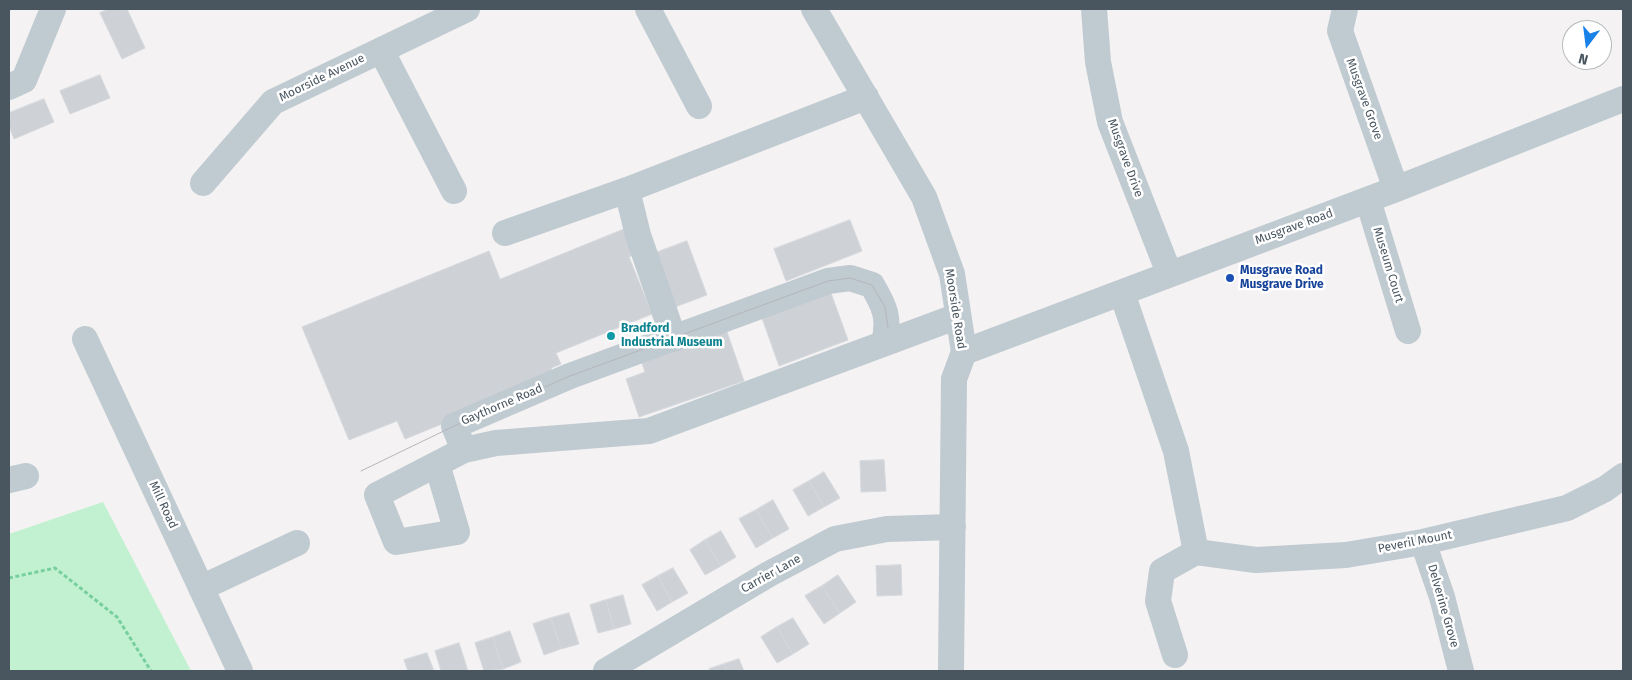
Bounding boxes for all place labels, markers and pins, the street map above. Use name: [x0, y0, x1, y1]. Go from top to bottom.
place label: Musgrave Road Musgrave Drive: [1240, 264, 1324, 292]
marker: Musgrave Road Musgrave Drive: [1224, 272, 1236, 284]
place label: Bradford Industrial Museum: [621, 322, 723, 350]
marker: Bradford Industrial Museum: [605, 330, 617, 342]

